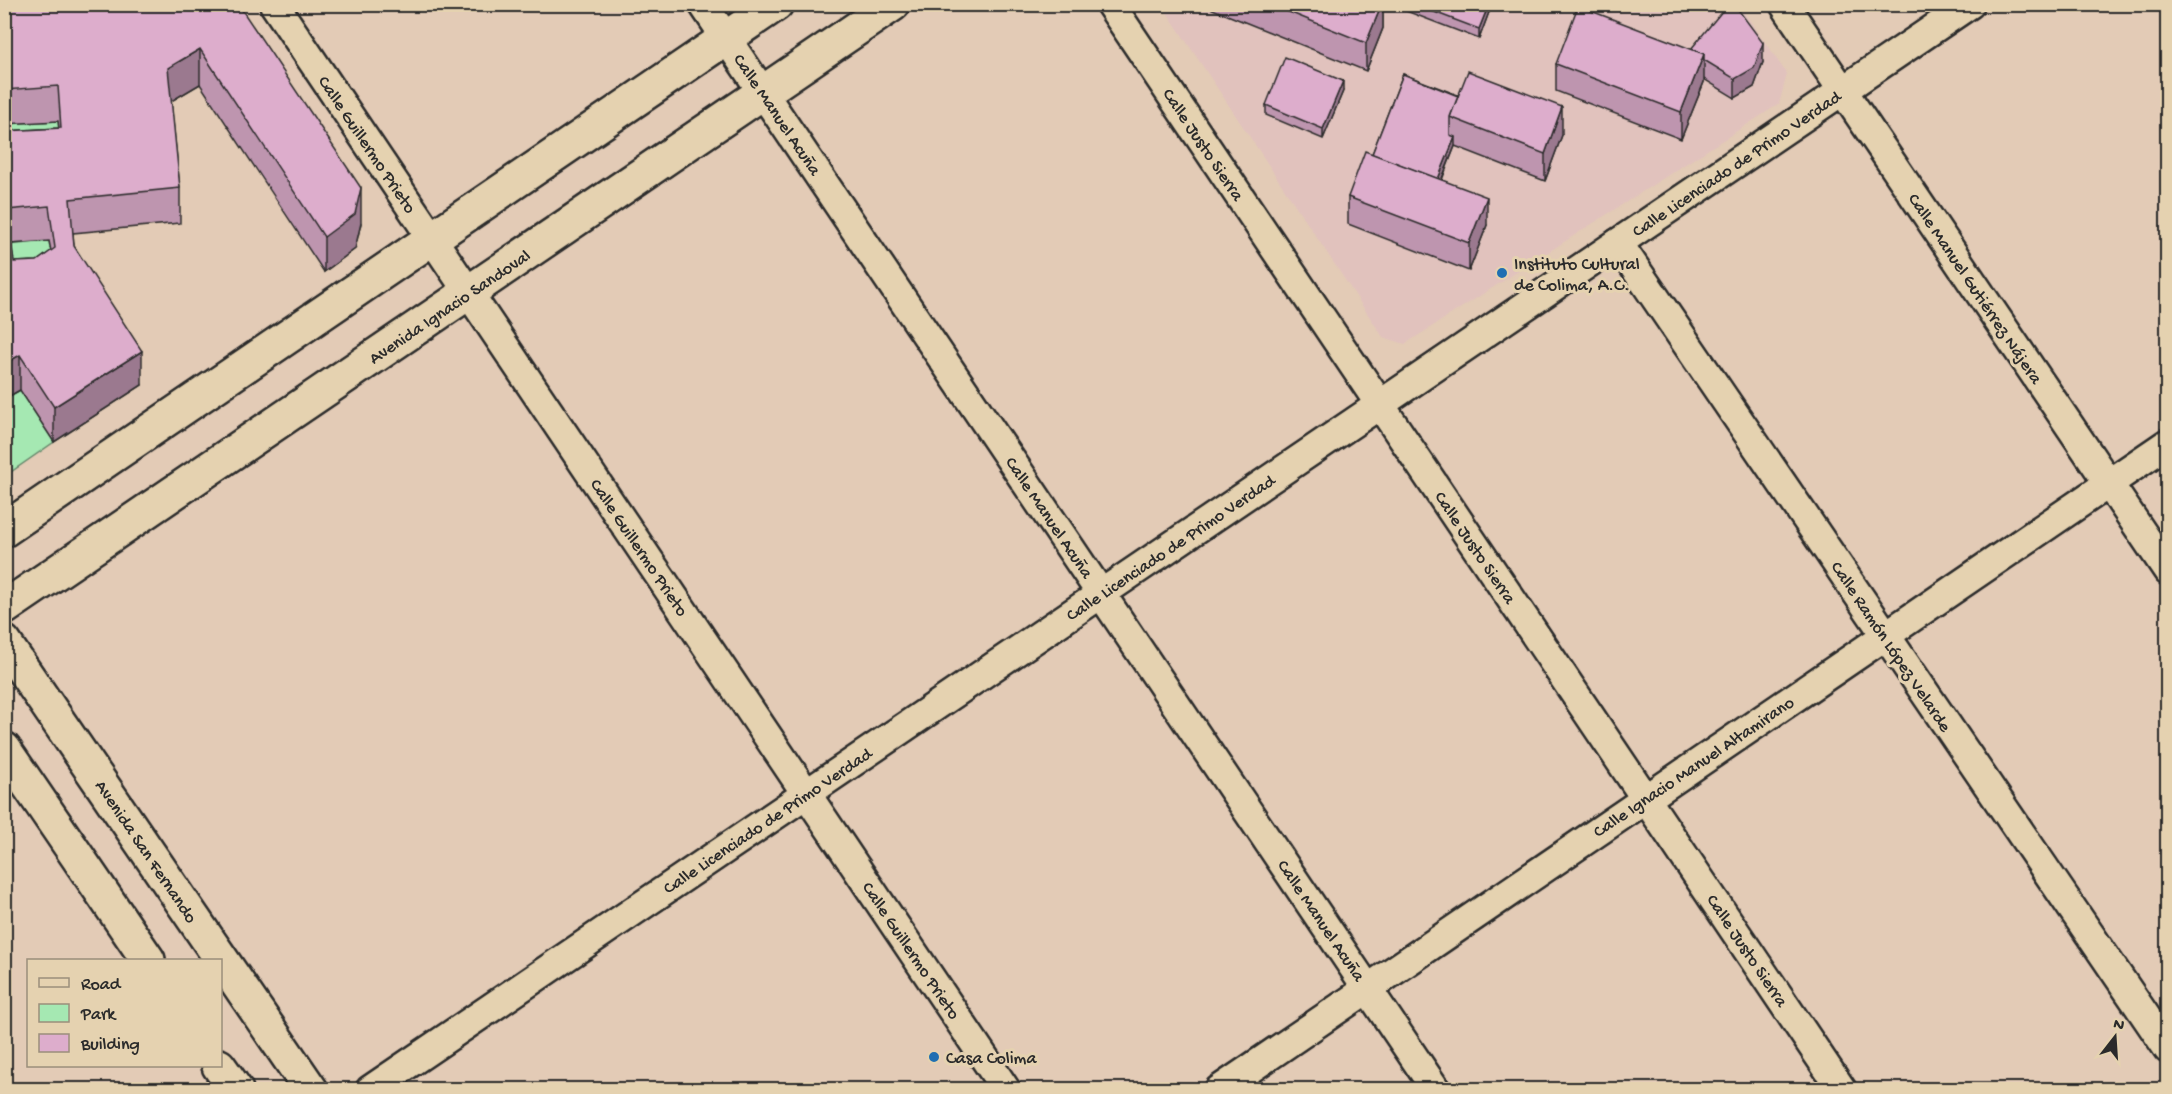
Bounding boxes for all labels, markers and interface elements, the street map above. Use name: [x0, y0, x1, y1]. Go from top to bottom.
street label: Calle Manuel Acuña: [728, 51, 825, 181]
street label: Calle Guillermo Prieto: [312, 73, 420, 218]
street label: Calle Justo Sierra: [1157, 85, 1248, 206]
street label: Calle Licenciado de Primo Verdad: [1629, 86, 1847, 243]
street label: Calle Manuel Gutiérrez Nájera: [1902, 190, 2046, 390]
street label: Avenida Ignacio Sandoval: [366, 246, 535, 370]
place label: Instituto Cultural de Colima, A.C.: [1514, 255, 1640, 297]
marker: Instituto Cultural de Colima, A.C.: [1495, 266, 1509, 280]
street label: Calle Manuel Acuña: [1000, 454, 1097, 584]
street label: Calle Licenciado de Primo Verdad: [1063, 470, 1281, 627]
street label: Calle Guillermo Prieto: [584, 476, 692, 621]
street label: Calle Justo Sierra: [1429, 488, 1520, 609]
street label: Calle Ramón López Velarde: [1825, 558, 1955, 737]
street label: Calle Ignacio Manuel Altamirano: [1590, 693, 1799, 843]
street label: Calle Licenciado de Primo Verdad: [660, 743, 878, 900]
street label: Avenida San Fernando: [89, 777, 201, 928]
street label: Calle Manuel Acuña: [1272, 857, 1369, 987]
street label: Calle Guillermo Prieto: [856, 879, 964, 1024]
street label: Calle Justo Sierra: [1701, 891, 1792, 1012]
legend: [27, 959, 222, 1067]
text: Road: [81, 975, 122, 996]
text: Park: [80, 1005, 117, 1026]
north arrow: [2085, 1007, 2145, 1067]
text: N: [2111, 1015, 2127, 1037]
text: Building: [80, 1035, 140, 1056]
place label: Casa Colima: [946, 1049, 1037, 1070]
marker: Casa Colima: [927, 1050, 941, 1064]

